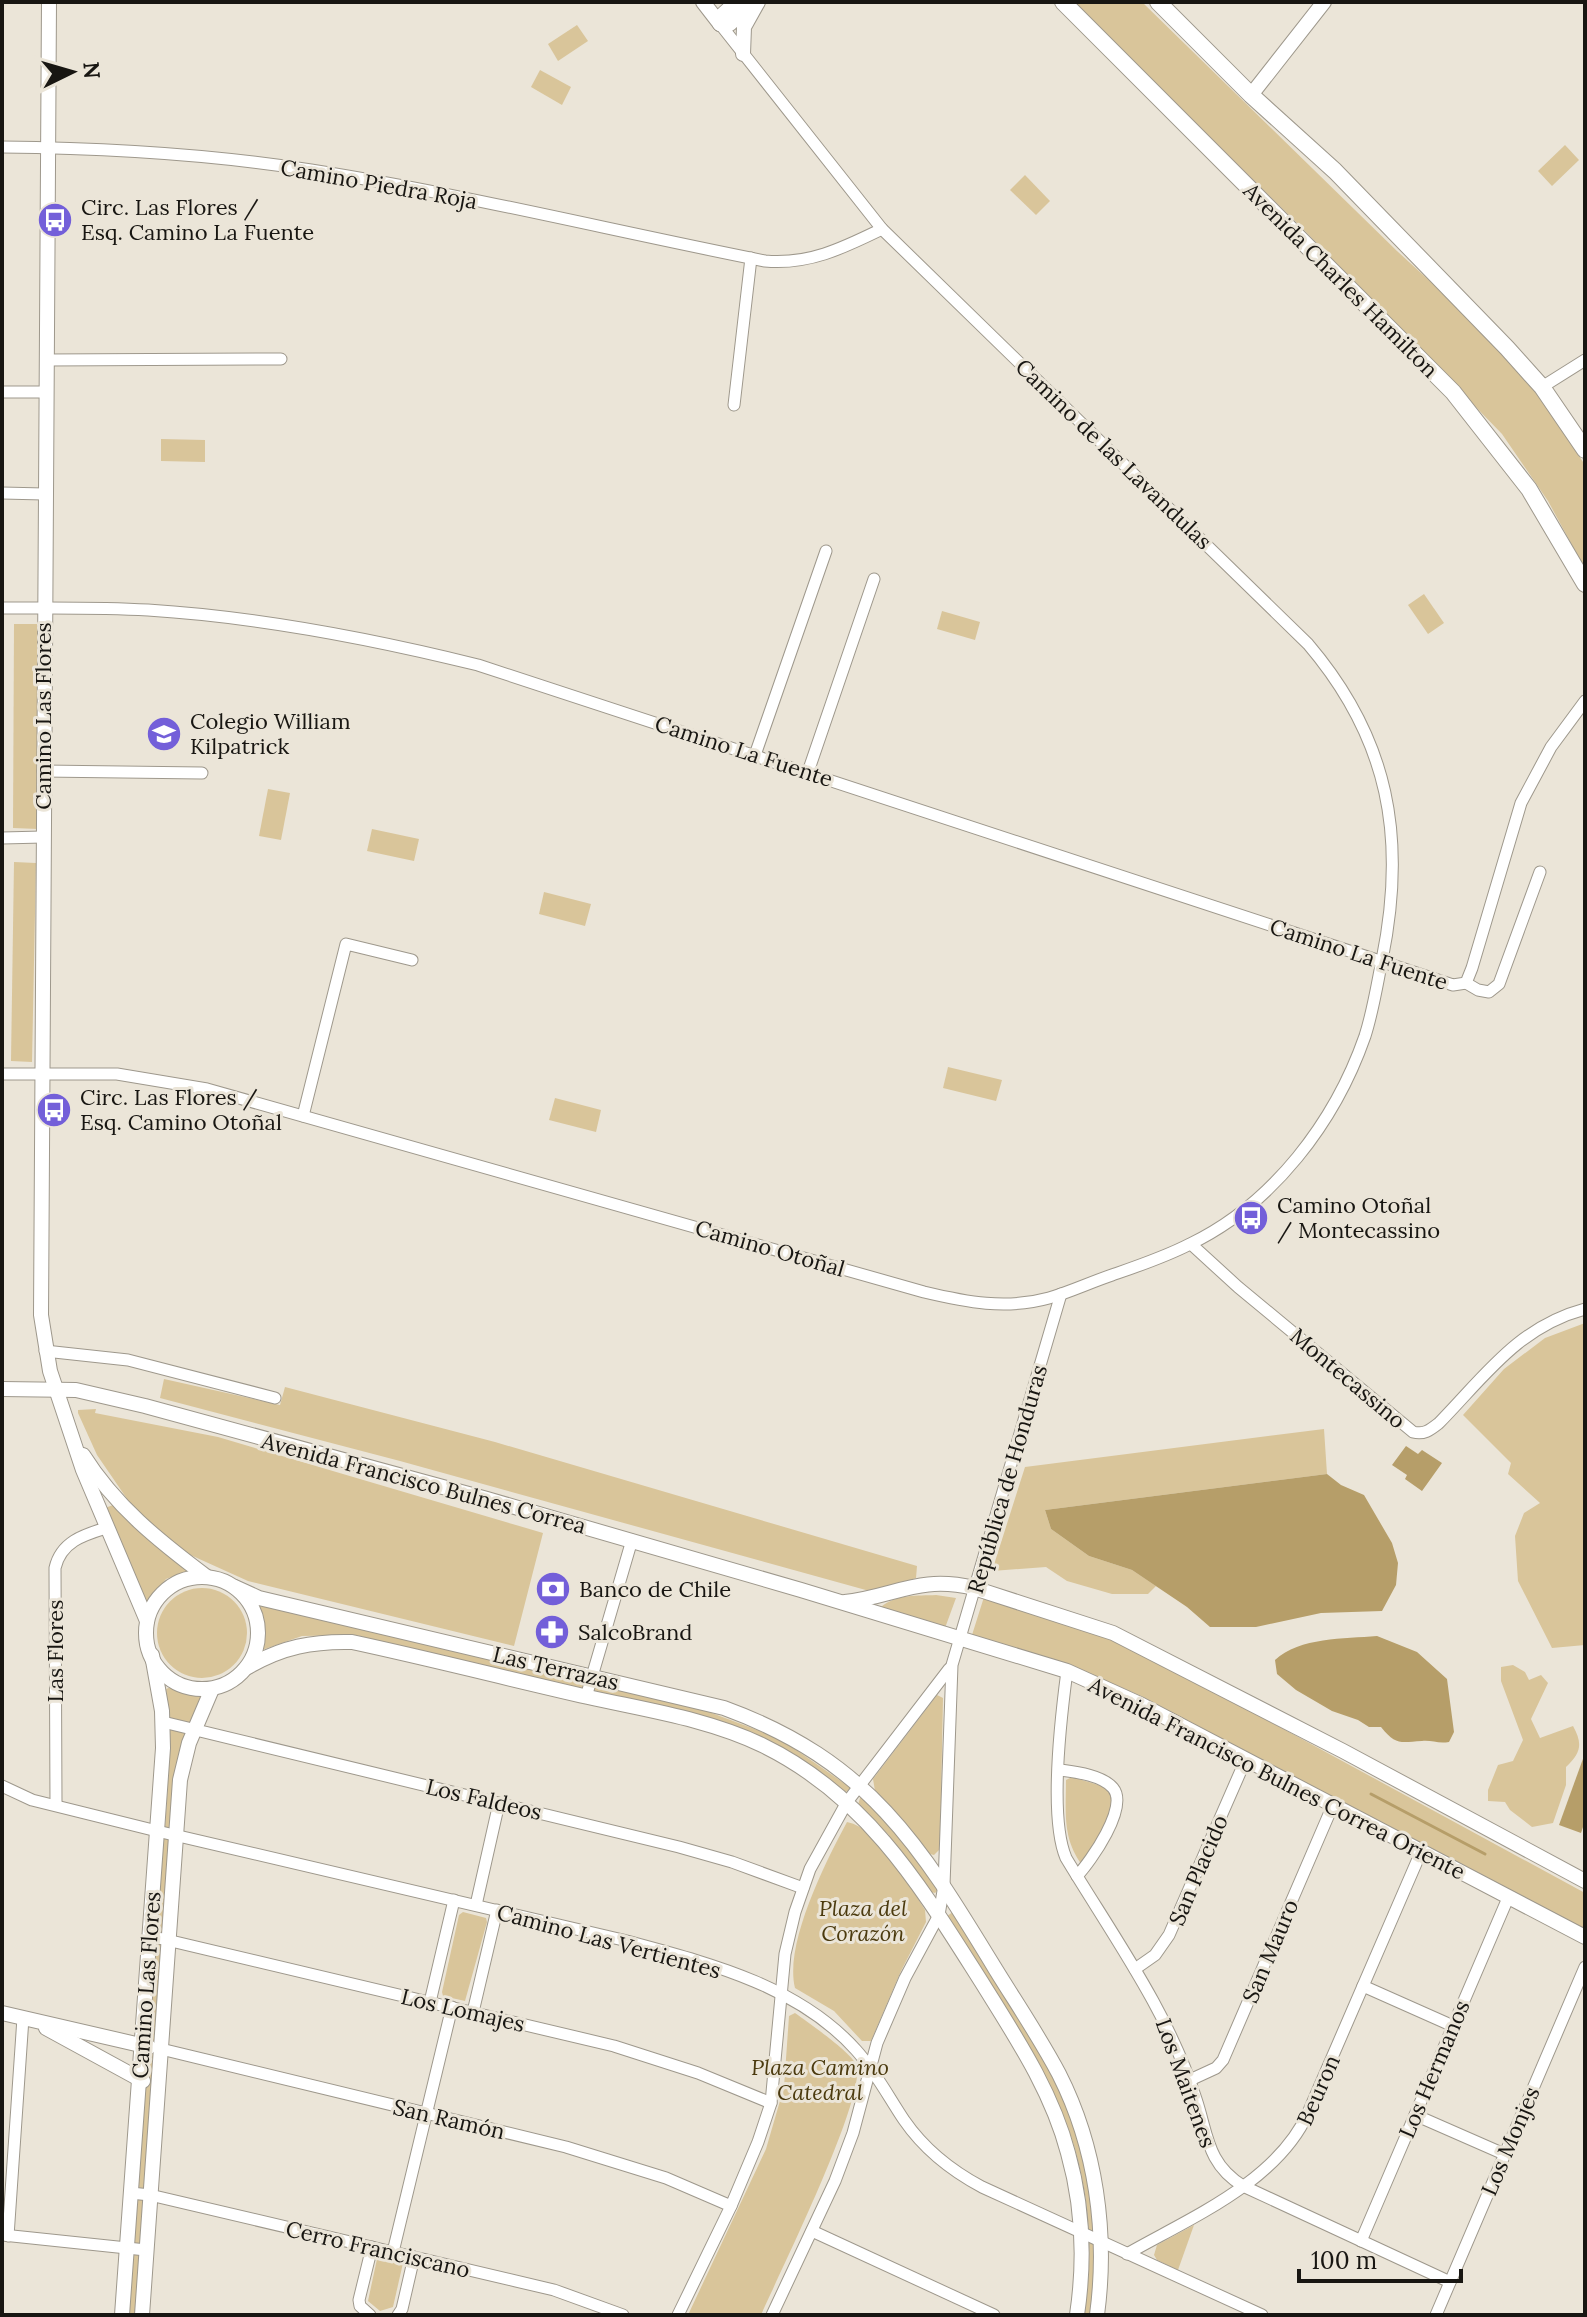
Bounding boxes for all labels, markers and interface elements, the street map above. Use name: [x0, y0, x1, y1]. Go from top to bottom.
north arrow: [32, 32, 112, 112]
text: N: [77, 61, 107, 80]
street label: Camino Piedra Roja: [278, 153, 480, 215]
street label: Avenida Charles Hamilton: [1237, 176, 1444, 383]
place label: Circ. Las Flores / Esq. Camino La Fuente: [81, 193, 314, 246]
bus stop icon: Circ. Las Flores / Esq. Camino La Fuente: [36, 201, 74, 239]
street label: Camino de las Lavandulas: [1010, 353, 1218, 555]
street label: Camino Las Flores: [29, 622, 57, 810]
place label: Colegio William Kilpatrick: [190, 707, 351, 760]
street label: Camino La Fuente: [652, 709, 837, 793]
school or university icon: Colegio William Kilpatrick: [145, 715, 183, 753]
street label: Camino La Fuente: [1267, 912, 1452, 996]
place label: Circ. Las Flores / Esq. Camino Otoñal: [80, 1083, 282, 1136]
bus stop icon: Circ. Las Flores / Esq. Camino Otoñal: [35, 1091, 73, 1129]
place label: Camino Otoñal / Montecassino: [1277, 1191, 1440, 1244]
bus stop icon: Camino Otoñal / Montecassino: [1232, 1199, 1270, 1237]
street label: Camino Otoñal: [692, 1213, 848, 1283]
street label: Montecassino: [1285, 1322, 1411, 1434]
street label: República de Honduras: [961, 1361, 1053, 1597]
street label: Avenida Francisco Bulnes Correa: [258, 1426, 589, 1540]
bank icon: Banco de Chile: [534, 1570, 572, 1608]
place label: Banco de Chile: [579, 1575, 731, 1603]
street label: Las Flores: [41, 1600, 69, 1702]
pharmacy icon: SalcoBrand: [533, 1613, 571, 1651]
place label: SalcoBrand: [578, 1618, 693, 1646]
street label: Las Terrazas: [490, 1640, 622, 1696]
street label: Avenida Francisco Bulnes Correa Oriente: [1083, 1670, 1470, 1886]
street label: Los Faldeos: [423, 1772, 545, 1826]
street label: San Placido: [1162, 1810, 1234, 1930]
street label: Camino Las Flores: [125, 1890, 167, 2080]
park label: Plaza del Corazón: [819, 1894, 907, 1947]
street label: San Mauro: [1236, 1895, 1304, 2007]
street label: Camino Las Vertientes: [494, 1898, 724, 1984]
street label: Los Lomajes: [398, 1982, 528, 2038]
street label: Los Hermanos: [1392, 1996, 1476, 2142]
street label: Los Maitenes: [1150, 2015, 1222, 2151]
street label: Beuron: [1290, 2050, 1346, 2130]
park label: Plaza Camino Catedral: [751, 2053, 889, 2106]
street label: Los Monjes: [1475, 2082, 1545, 2200]
street label: San Ramón: [390, 2093, 508, 2145]
street label: Cerro Franciscano: [283, 2214, 473, 2284]
scale bar: [1299, 2233, 1461, 2283]
text: 100 m: [1311, 2245, 1377, 2276]

